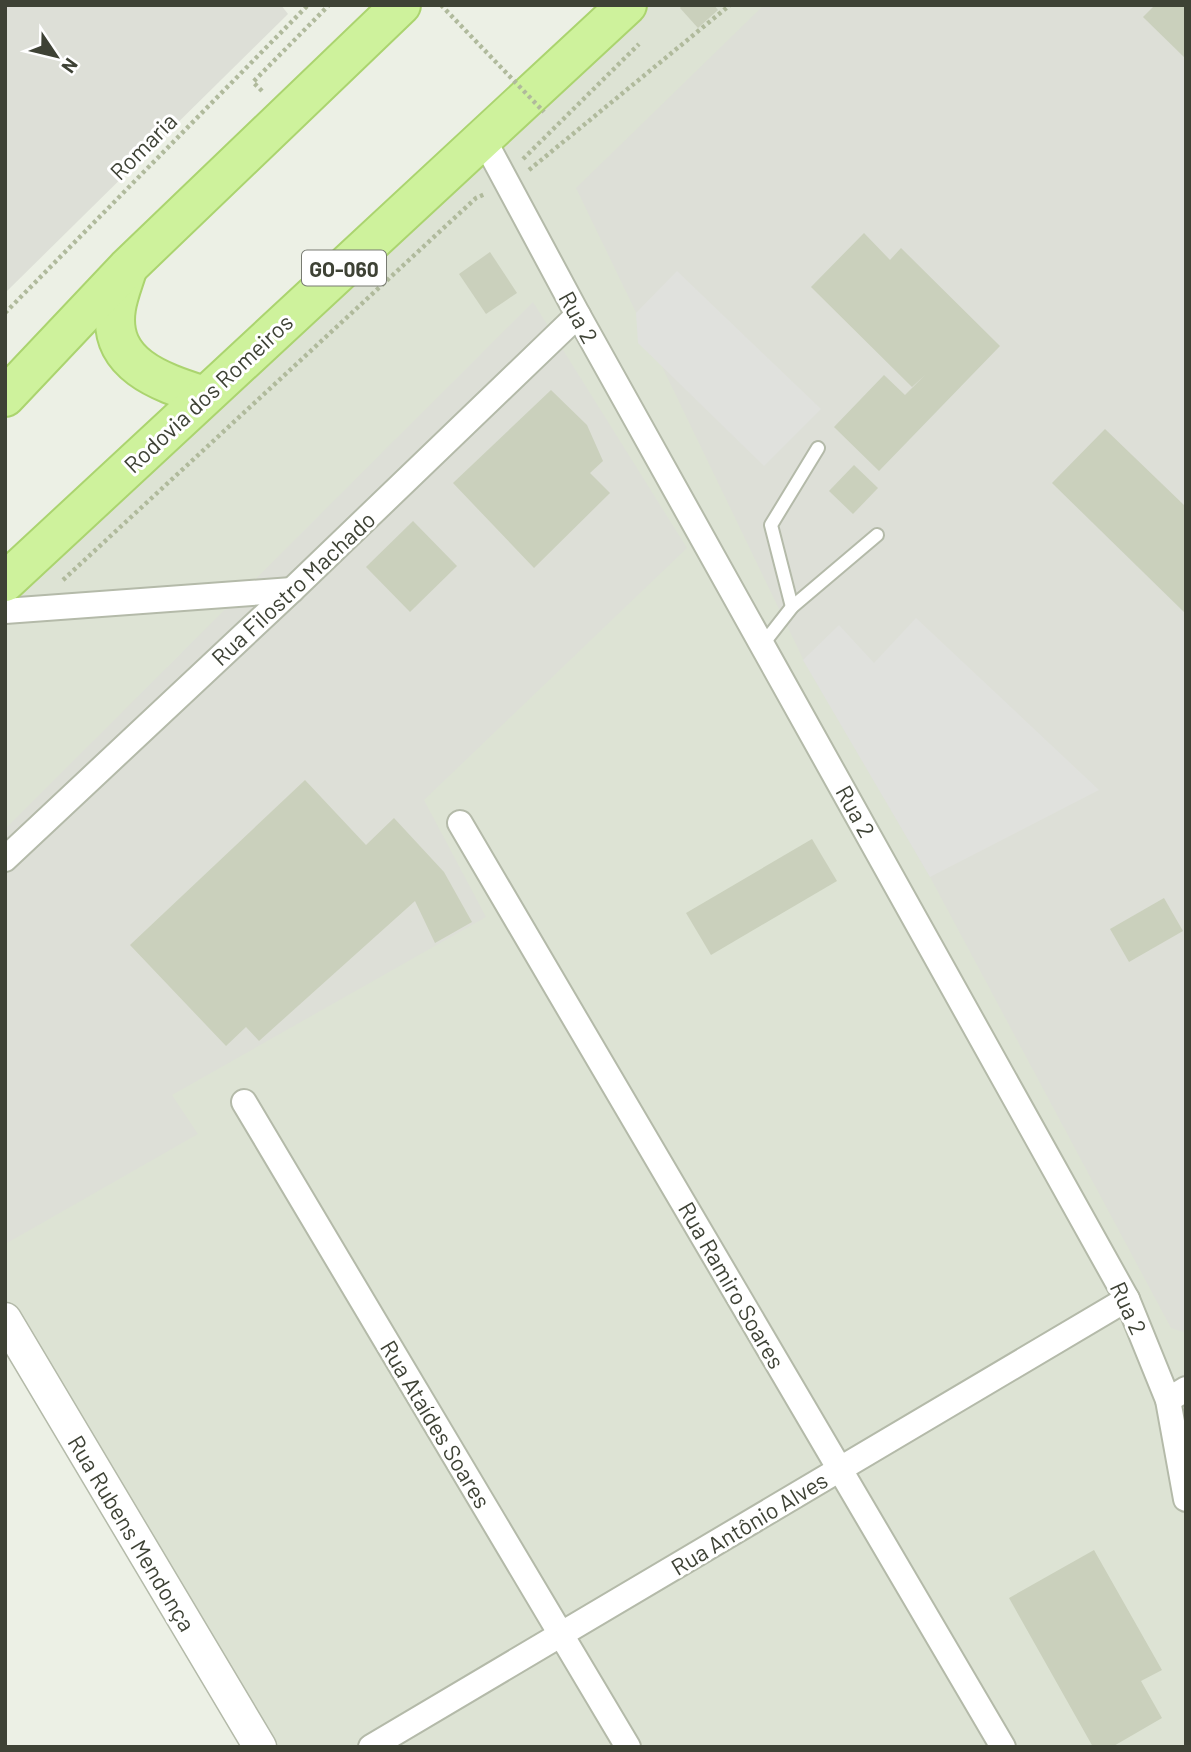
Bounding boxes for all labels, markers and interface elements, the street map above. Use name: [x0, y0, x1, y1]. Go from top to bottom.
north arrow: [21, 21, 91, 91]
text: N: [57, 54, 83, 78]
street label: Romaria: [104, 107, 182, 185]
road number: GO-060: [302, 250, 386, 286]
street label: Rua 2: [553, 286, 605, 348]
street label: Rodovia dos Romeiros: [118, 308, 298, 478]
street label: Rua Filostro Machado: [205, 505, 381, 671]
street label: Rua 2: [830, 780, 882, 842]
street label: Rua Ramiro Soares: [673, 1197, 791, 1373]
street label: Rua 2: [1105, 1277, 1153, 1339]
street label: Rua Ataídes Soares: [375, 1335, 497, 1513]
street label: Rua Rubens Mendonça: [62, 1430, 202, 1636]
street label: Rua Antônio Alves: [666, 1465, 832, 1581]

